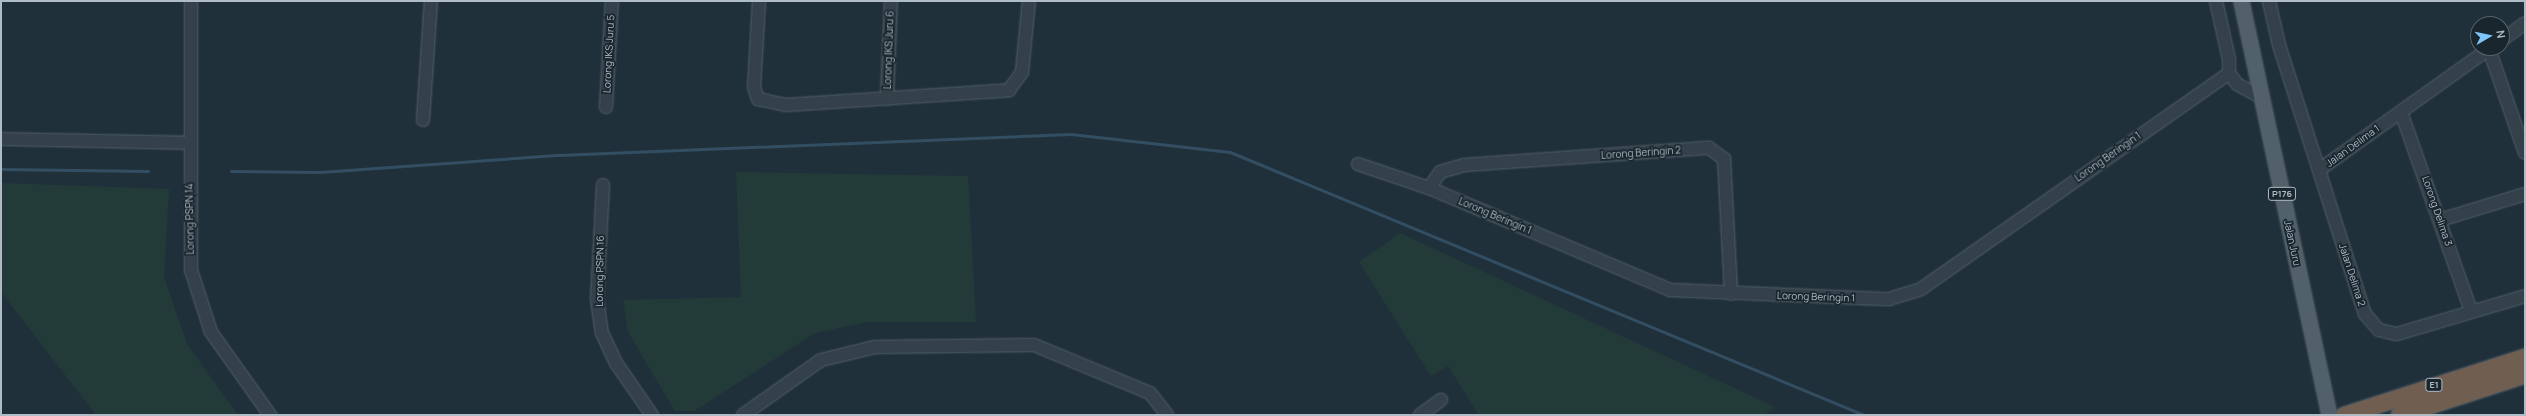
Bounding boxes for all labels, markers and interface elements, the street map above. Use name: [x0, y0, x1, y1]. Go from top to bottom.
street label: Lorong IKS Juru 6: [882, 10, 896, 90]
street label: Lorong IKS Juru 5: [601, 15, 617, 93]
north arrow: [2470, 16, 2510, 56]
text: N: [2493, 29, 2509, 39]
street label: Jalan Delima 1: [2324, 123, 2382, 169]
street label: Lorong Beringin 1: [2073, 130, 2143, 184]
street label: Lorong Beringin 2: [1601, 144, 1681, 162]
street label: Lorong Delima 3: [2419, 174, 2455, 248]
street label: Lorong PSPN 14: [183, 183, 197, 255]
road number: P176: [2267, 187, 2297, 201]
street label: Lorong Beringin 1: [1457, 195, 1533, 237]
street label: Jalan Juru: [2281, 219, 2303, 267]
street label: Lorong PSPN 16: [593, 235, 607, 307]
street label: Jalan Delima 2: [2336, 242, 2368, 308]
street label: Lorong Beringin 1: [1777, 290, 1855, 304]
road number: E1: [2425, 378, 2443, 392]

